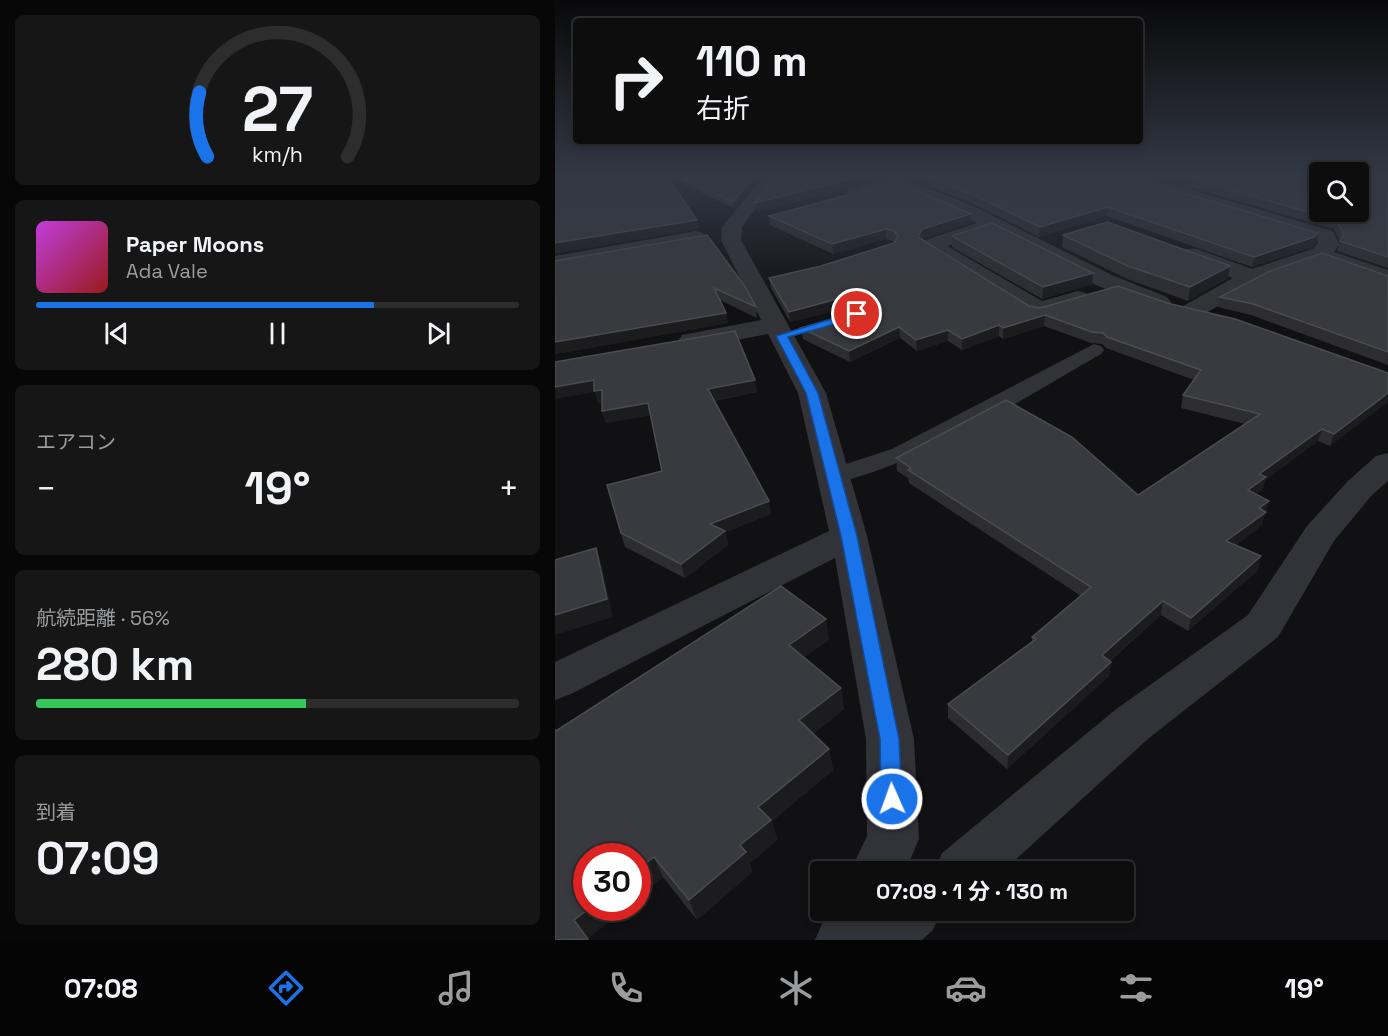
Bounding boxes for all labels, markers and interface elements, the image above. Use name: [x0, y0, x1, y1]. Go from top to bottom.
text: 110 m: [696, 35, 808, 88]
icon: right: [597, 42, 675, 120]
text: 27: [242, 70, 313, 149]
text: 右折: [696, 91, 750, 126]
text: km/h: [252, 141, 303, 168]
map controls: [1309, 162, 1369, 222]
button: search: [1309, 162, 1369, 222]
text: Paper Moons: [126, 230, 264, 258]
text: Ada Vale: [126, 258, 208, 284]
pin: [831, 288, 882, 339]
icon: arrive: [840, 297, 873, 330]
icon: previous: [100, 317, 133, 350]
icon: pause: [261, 317, 294, 350]
icon: next: [422, 317, 455, 350]
text: エアコン: [36, 429, 116, 455]
text: 19°: [245, 460, 310, 517]
text: −: [36, 468, 56, 510]
text: +: [499, 468, 519, 510]
text: 航続距離 · 56%: [36, 605, 170, 631]
text: 280 km: [36, 636, 194, 693]
position arrow: [860, 767, 924, 831]
text: 到着: [36, 799, 76, 825]
text: 07:09: [36, 830, 160, 887]
speed limit sign: 30: [573, 843, 651, 921]
text: 07:09 · 1 分 · 130 m: [876, 877, 1068, 905]
icon: directions: [265, 967, 307, 1009]
icon: music: [435, 967, 477, 1009]
icon: phone: [605, 967, 647, 1009]
icon: climate: [775, 967, 817, 1009]
icon: car: [945, 967, 987, 1009]
icon: filters: [1115, 967, 1157, 1009]
text: 07:08: [64, 971, 138, 1006]
text: 19°: [1284, 971, 1324, 1006]

